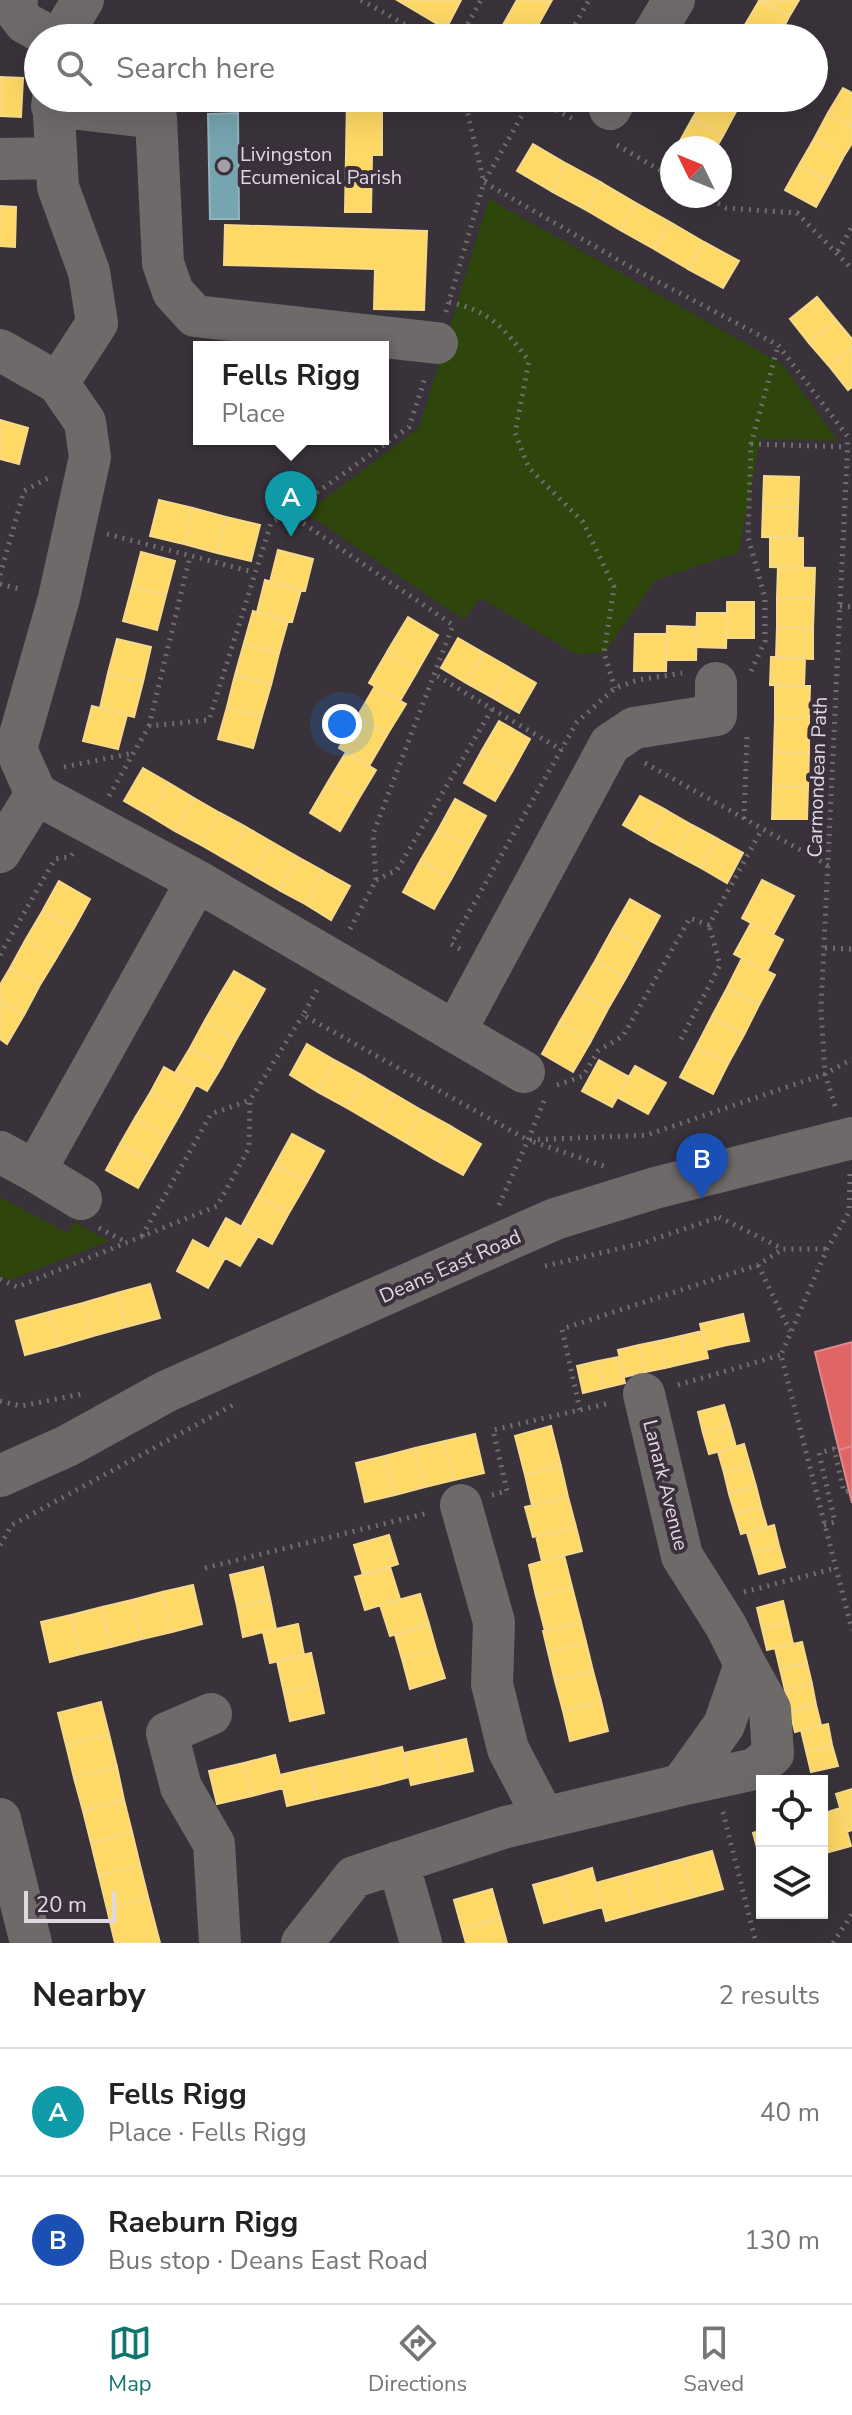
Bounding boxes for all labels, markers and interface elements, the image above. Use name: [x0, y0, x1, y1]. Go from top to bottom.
search box: [24, 24, 828, 112]
icon: search: [52, 46, 96, 90]
text: Search here: [116, 48, 275, 89]
north arrow: [660, 136, 732, 208]
place label: Livingston Ecumenical Parish: [240, 141, 402, 191]
marker: Livingston Ecumenical Parish: [215, 157, 233, 175]
popup: [193, 341, 389, 445]
text: Fells Rigg: [222, 355, 360, 396]
text: Place: [222, 396, 285, 431]
pin: A: [265, 471, 317, 537]
street label: Carmondean Path: [801, 696, 834, 858]
your location: [322, 704, 362, 744]
pin: B: [676, 1133, 728, 1199]
street label: Deans East Road: [375, 1223, 525, 1310]
street label: Lanark Avenue: [636, 1417, 695, 1553]
map controls: [756, 1775, 828, 1919]
button: locate: [756, 1775, 828, 1847]
button: layers: [756, 1847, 828, 1919]
scale bar: [24, 1887, 116, 1923]
text: 20 m: [36, 1890, 87, 1920]
text: Nearby: [32, 1972, 146, 2018]
text: 2 results: [719, 1978, 820, 2013]
text: Fells Rigg: [108, 2074, 247, 2115]
text: A: [48, 2095, 68, 2130]
text: 40 m: [760, 2095, 820, 2130]
text: Place · Fells Rigg: [108, 2115, 307, 2150]
text: Raeburn Rigg: [108, 2202, 298, 2243]
text: B: [49, 2223, 67, 2258]
text: 130 m: [744, 2223, 820, 2258]
text: Bus stop · Deans East Road: [108, 2243, 428, 2278]
tab: Map: [108, 2321, 152, 2399]
tab: Directions: [368, 2321, 467, 2399]
tab: Saved: [683, 2321, 744, 2399]

